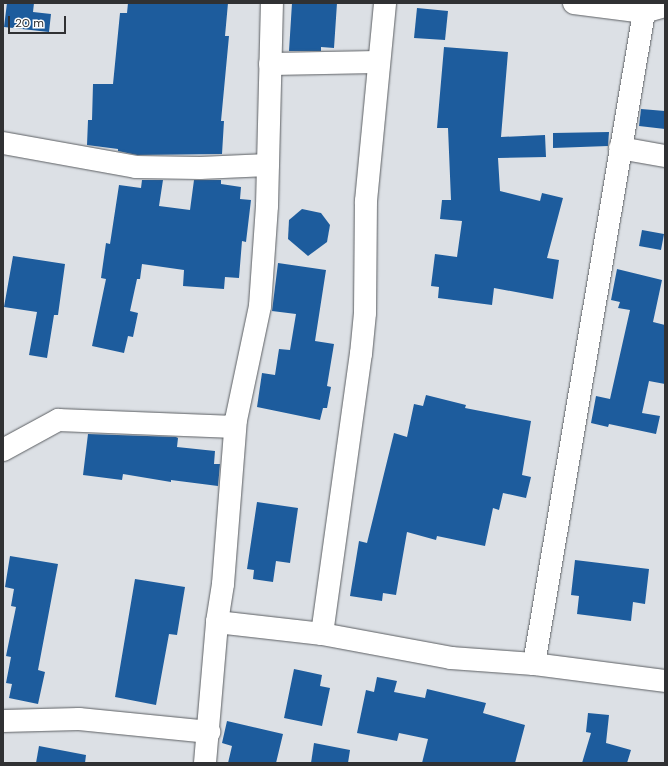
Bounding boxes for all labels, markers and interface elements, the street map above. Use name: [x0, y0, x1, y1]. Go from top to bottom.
scale bar: [10, 8, 68, 34]
text: 20 m: [15, 15, 44, 31]

